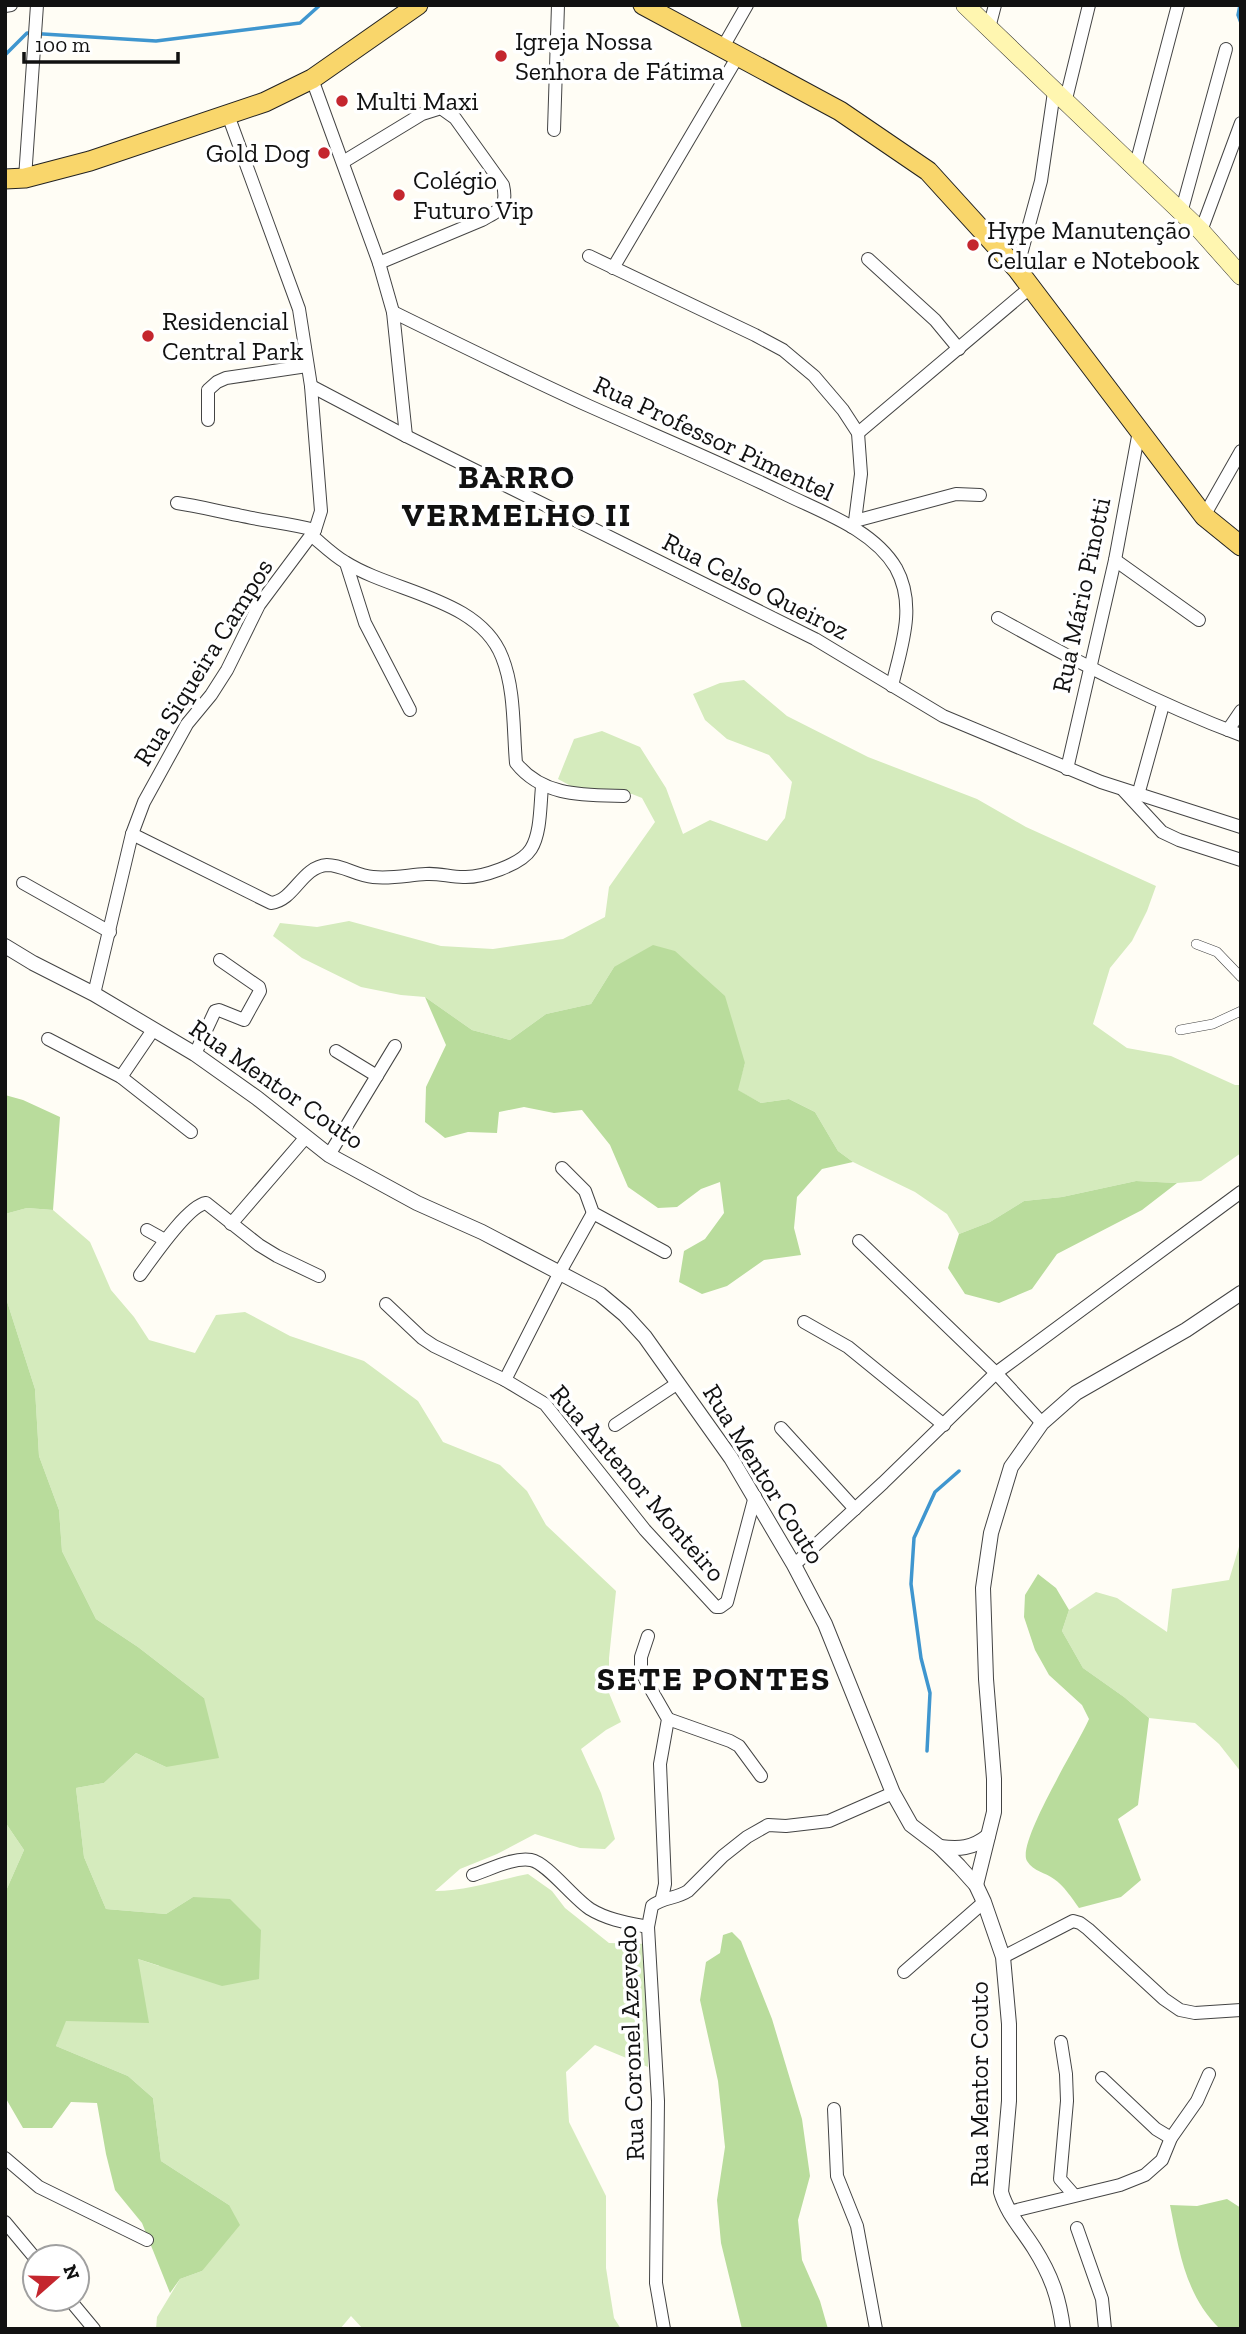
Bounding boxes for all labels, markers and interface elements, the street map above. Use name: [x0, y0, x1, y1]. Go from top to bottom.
scale bar: [24, 21, 178, 65]
place label: Igreja Nossa Senhora de Fátima: [515, 25, 725, 87]
text: 100 m: [35, 32, 90, 57]
marker: Igreja Nossa Senhora de Fátima: [493, 48, 509, 64]
place label: Multi Maxi: [356, 85, 479, 117]
marker: Multi Maxi: [334, 93, 350, 109]
place label: Gold Dog: [206, 137, 310, 169]
marker: Gold Dog: [316, 145, 332, 161]
place label: Colégio Futuro Vip: [413, 164, 534, 226]
marker: Colégio Futuro Vip: [391, 187, 407, 203]
place label: Hype Manutenção Celular e Notebook: [987, 214, 1200, 276]
marker: Hype Manutenção Celular e Notebook: [965, 237, 981, 253]
place label: Residencial Central Park: [162, 305, 304, 367]
marker: Residencial Central Park: [140, 328, 156, 344]
street label: Rua Professor Pimentel: [589, 368, 839, 508]
district label: BARRO VERMELHO II: [402, 457, 632, 534]
street label: Rua Mário Pinotti: [1045, 494, 1117, 696]
street label: Rua Celso Queiroz: [657, 525, 855, 647]
street label: Rua Siqueira Campos: [126, 552, 280, 772]
street label: Rua Mentor Couto: [184, 1012, 370, 1156]
street label: Rua Antenor Monteiro: [544, 1378, 732, 1588]
street label: Rua Mentor Couto: [696, 1378, 832, 1570]
district label: SETE PONTES: [597, 1659, 831, 1698]
street label: Rua Coronel Azevedo: [611, 1925, 651, 2161]
street label: Rua Mentor Couto: [963, 1981, 995, 2187]
north arrow: [21, 2243, 91, 2313]
text: N: [58, 2262, 85, 2283]

